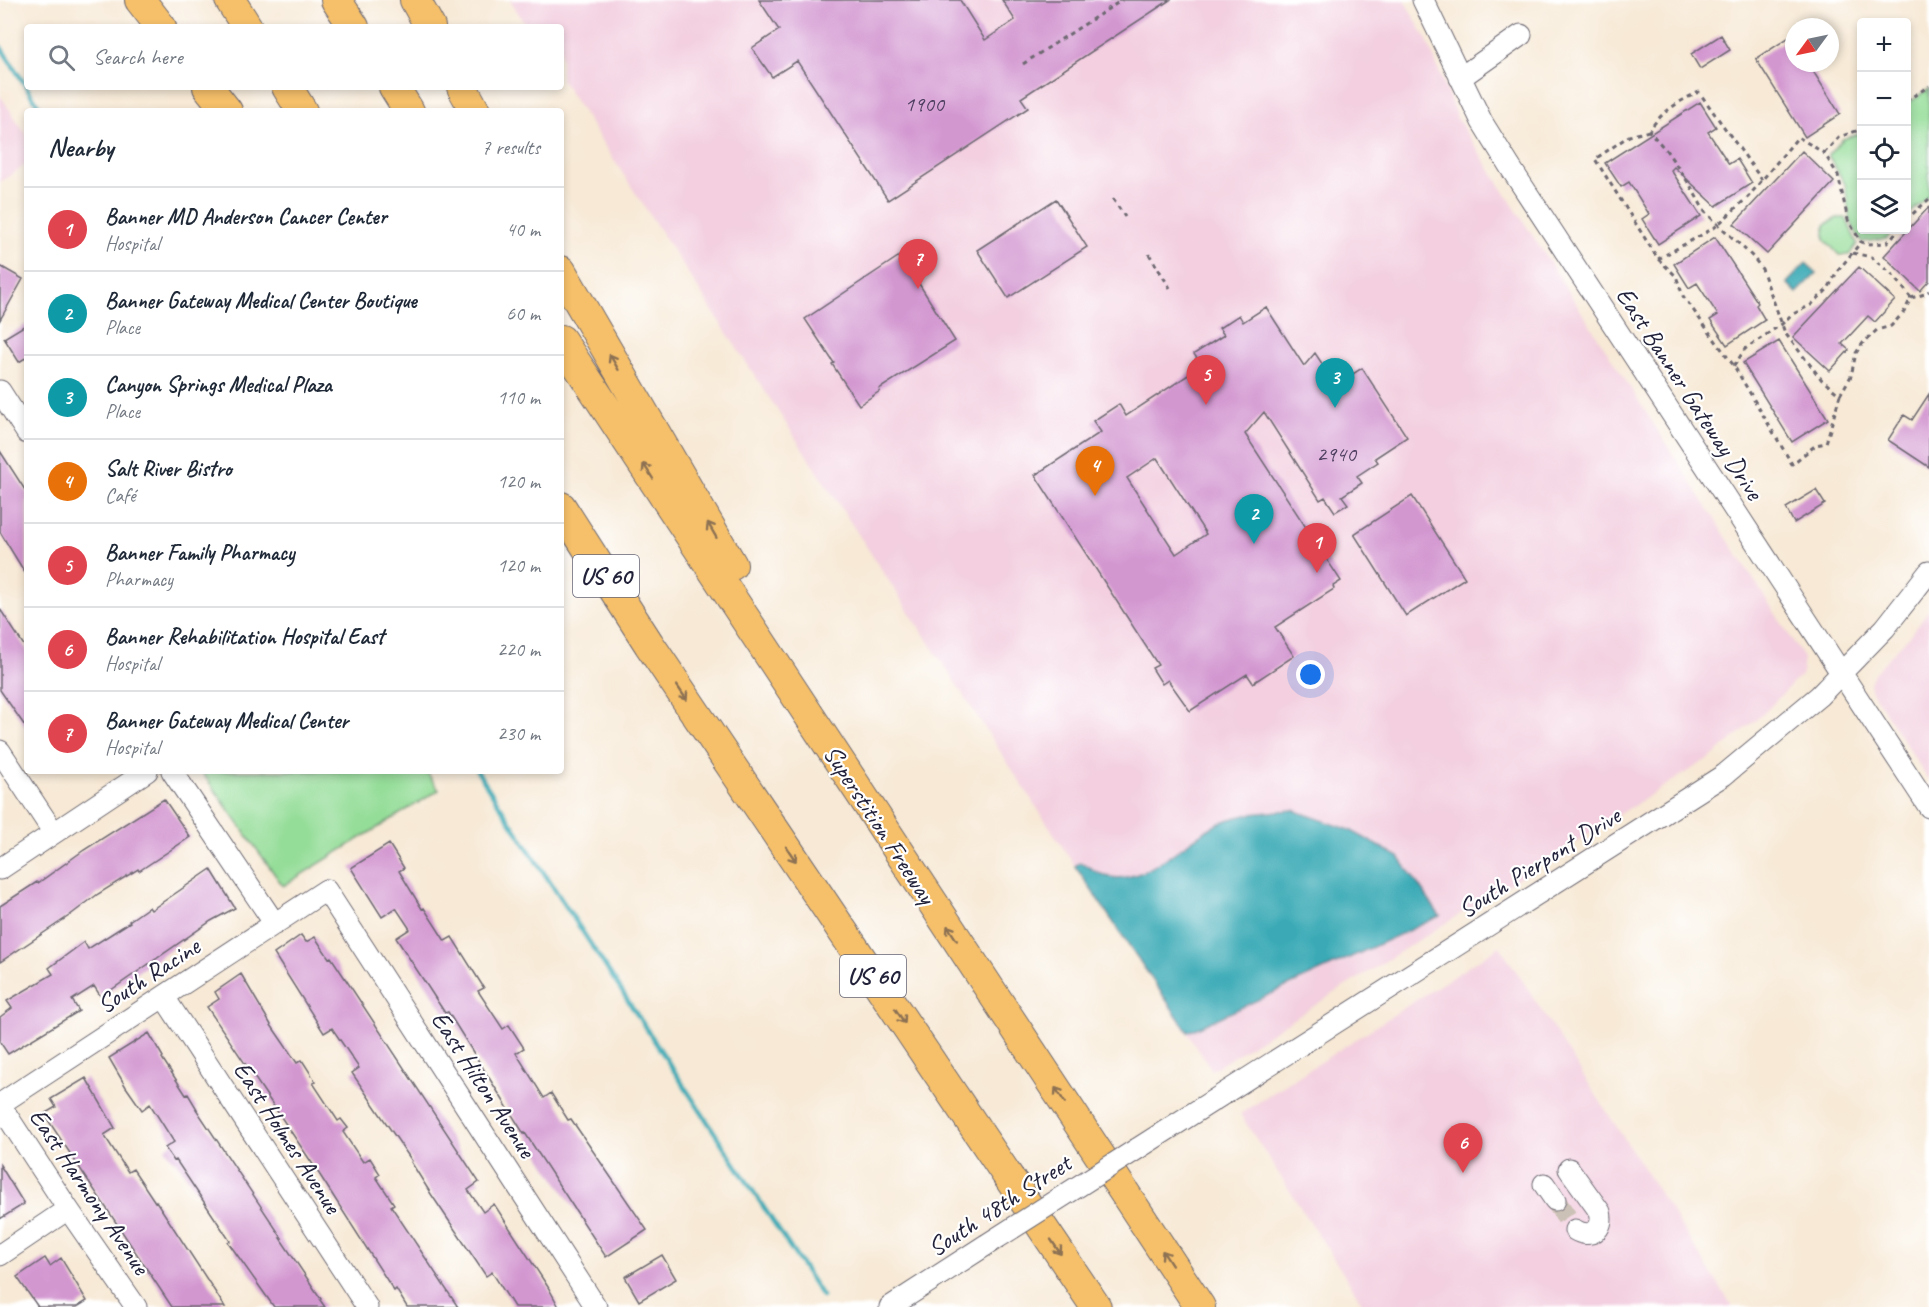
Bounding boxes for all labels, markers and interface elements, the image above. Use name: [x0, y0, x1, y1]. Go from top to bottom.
north arrow: [1785, 18, 1839, 72]
map controls: [1857, 18, 1911, 234]
button: +: [1857, 18, 1911, 72]
search box: [24, 24, 564, 90]
icon: search: [45, 41, 78, 74]
text: Search here: [93, 43, 183, 71]
button: −: [1857, 72, 1911, 126]
house number: 1900: [904, 90, 946, 118]
button: locate: [1857, 126, 1911, 180]
text: Nearby: [48, 131, 113, 164]
text: 7 results: [481, 135, 540, 160]
button: layers: [1857, 180, 1911, 234]
text: Banner MD Anderson Cancer Center: [105, 203, 387, 231]
text: 1: [63, 217, 72, 242]
text: 40 m: [506, 217, 540, 242]
text: Hospital: [105, 231, 160, 256]
pin: 7: [898, 240, 938, 289]
street label: East Banner Gateway Drive: [1608, 281, 1772, 507]
text: Banner Gateway Medical Center Boutique: [105, 287, 417, 315]
text: 2: [63, 301, 72, 326]
text: 60 m: [506, 301, 540, 326]
text: Place: [105, 315, 140, 340]
one-way arrow: [607, 354, 619, 371]
pin: 5: [1186, 356, 1226, 405]
pin: 3: [1316, 358, 1354, 408]
text: Canyon Springs Medical Plaza: [105, 371, 332, 399]
text: 3: [63, 385, 72, 410]
text: 110 m: [497, 385, 540, 410]
text: Place: [105, 399, 140, 424]
house number: 2940: [1316, 440, 1358, 468]
pin: 4: [1076, 446, 1114, 496]
text: Salt River Bistro: [105, 455, 232, 483]
one-way arrow: [641, 463, 653, 480]
text: 4: [63, 469, 72, 494]
text: 120 m: [497, 469, 540, 494]
text: Café: [105, 483, 136, 508]
pin: 2: [1234, 494, 1274, 544]
one-way arrow: [705, 522, 717, 539]
pin: 1: [1298, 524, 1336, 573]
text: Banner Family Pharmacy: [105, 539, 295, 567]
text: 5: [63, 553, 72, 578]
text: 120 m: [497, 553, 540, 578]
road number: US 60: [573, 555, 639, 597]
text: Pharmacy: [105, 567, 173, 592]
text: Banner Rehabilitation Hospital East: [105, 623, 384, 651]
text: 6: [63, 637, 72, 662]
text: 220 m: [497, 637, 540, 662]
text: Hospital: [105, 651, 160, 676]
your location: [1296, 660, 1325, 689]
one-way arrow: [676, 684, 688, 700]
text: Banner Gateway Medical Center: [105, 707, 348, 735]
text: 7: [63, 721, 72, 746]
text: 230 m: [497, 721, 540, 746]
text: Hospital: [105, 735, 160, 760]
street label: Superstition Freeway: [816, 739, 944, 912]
street label: South Pierpont Drive: [1452, 798, 1629, 925]
one-way arrow: [785, 846, 797, 862]
one-way arrow: [946, 925, 958, 942]
street label: South Racine: [91, 929, 207, 1021]
road number: US 60: [840, 955, 906, 997]
street label: East Hilton Avenue: [424, 1005, 544, 1165]
one-way arrow: [894, 1007, 906, 1024]
street label: East Holmes Avenue: [226, 1055, 350, 1221]
one-way arrow: [1054, 1088, 1066, 1104]
street label: East Harmony Avenue: [22, 1102, 158, 1282]
pin: 6: [1444, 1124, 1482, 1173]
street label: South 48th Street: [921, 1146, 1079, 1264]
one-way arrow: [1050, 1239, 1062, 1255]
one-way arrow: [1161, 1250, 1173, 1267]

